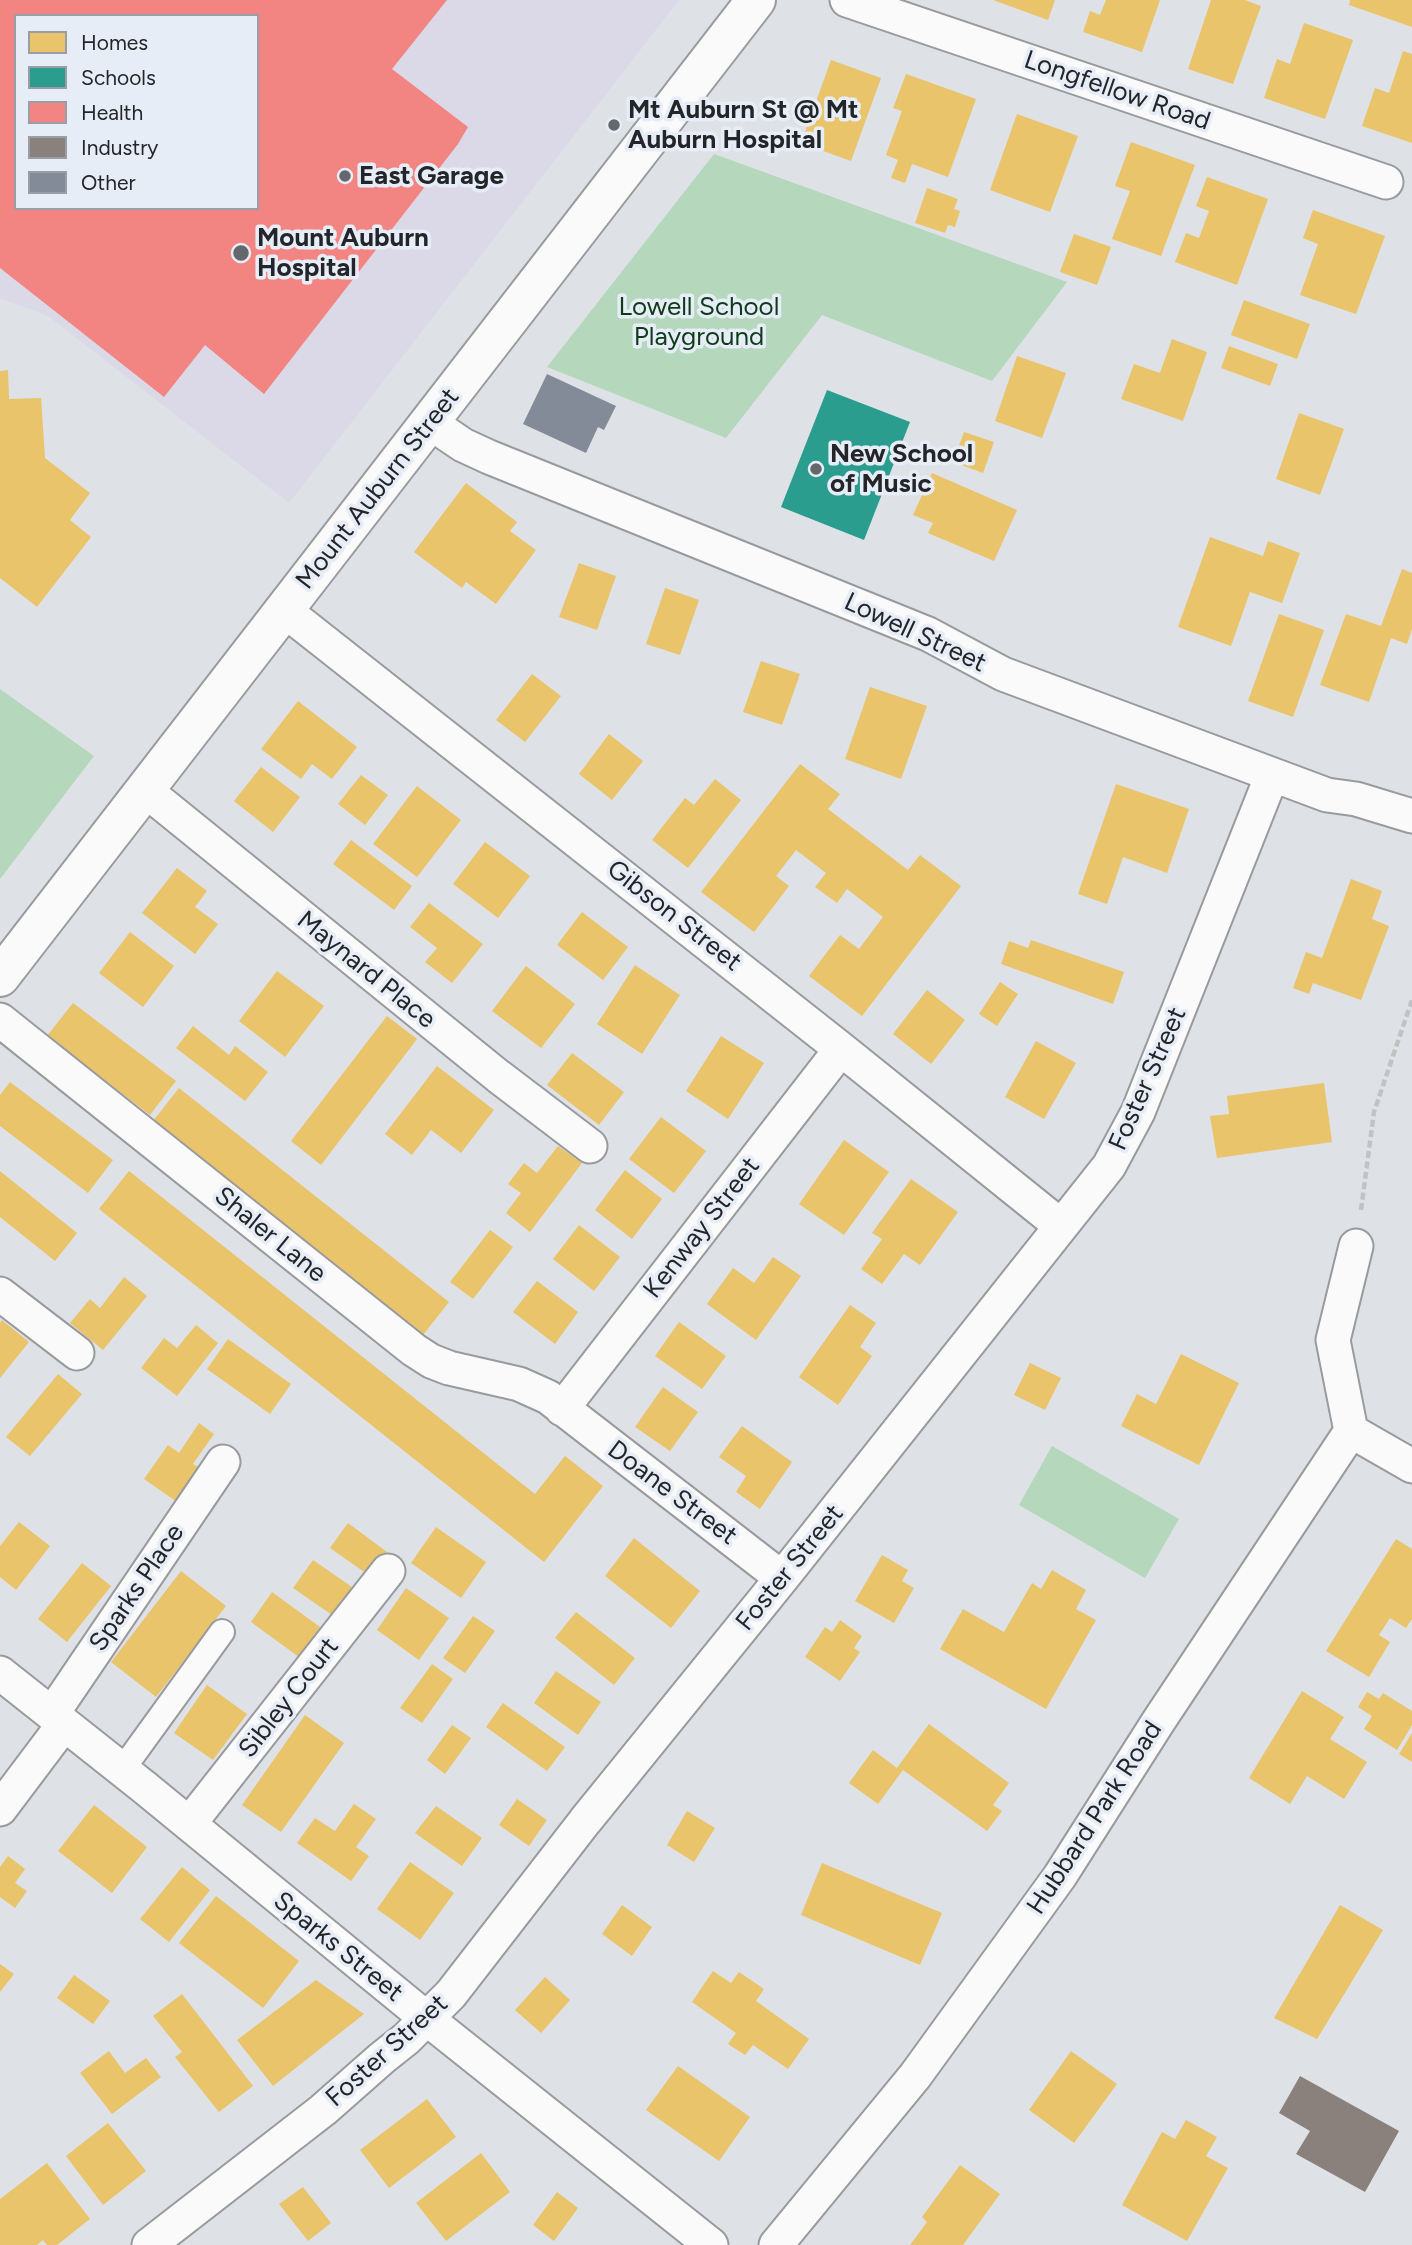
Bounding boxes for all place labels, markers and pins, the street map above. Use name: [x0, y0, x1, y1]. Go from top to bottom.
place label: Mt Auburn St @ Mt Auburn Hospital: [628, 94, 858, 156]
marker: Mt Auburn St @ Mt Auburn Hospital: [606, 117, 622, 133]
place label: East Garage: [359, 160, 504, 192]
marker: East Garage: [337, 168, 353, 184]
place label: Mount Auburn Hospital: [257, 222, 429, 284]
marker: Mount Auburn Hospital: [231, 243, 251, 263]
place label: New School of Music: [830, 438, 973, 500]
marker: New School of Music: [808, 461, 824, 477]

